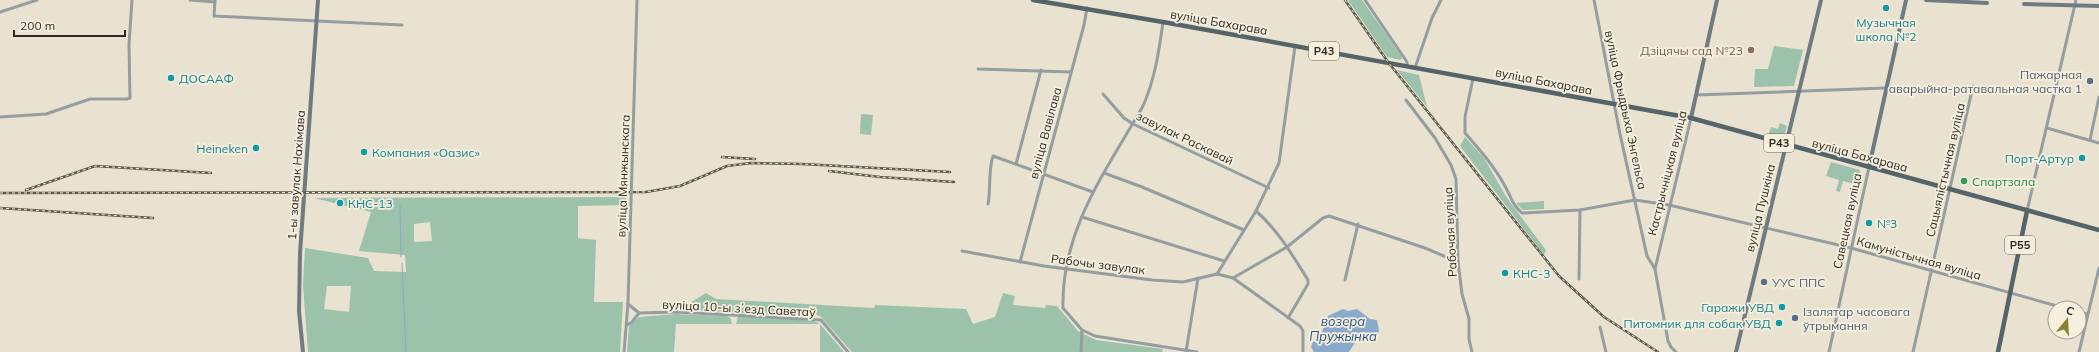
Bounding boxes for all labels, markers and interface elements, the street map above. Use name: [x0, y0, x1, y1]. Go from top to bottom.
marker: Музычная школа №2: [1881, 3, 1891, 13]
street label: вуліца Бахарава: [1169, 6, 1269, 38]
scale bar: [14, 12, 125, 38]
place label: Музычная школа №2: [1856, 15, 1916, 44]
text: 200 m: [20, 18, 55, 33]
street label: вуліца Фрыдрыха Энгельса: [1602, 29, 1650, 191]
road number: Р43: [1309, 42, 1339, 60]
place label: Дзіцячы сад №23: [1640, 43, 1743, 58]
marker: Дзіцячы сад №23: [1746, 45, 1756, 55]
street label: вуліца Бахарава: [1494, 64, 1594, 98]
place label: Пажарная аварыйна-ратавальная частка 1: [1889, 67, 2082, 96]
place label: ДОСААФ: [179, 71, 234, 86]
marker: ДОСААФ: [166, 73, 176, 83]
marker: Пажарная аварыйна-ратавальная частка 1: [2085, 76, 2095, 86]
street label: вуліца Вавілава: [1026, 86, 1064, 180]
street label: Сацыялістычная вуліца: [1922, 101, 1968, 239]
street label: завулак Раскавай: [1134, 108, 1236, 168]
street label: Кастрычніцкая вуліца: [1644, 109, 1690, 237]
street label: 1-ы завулак Нахімава: [284, 110, 308, 240]
street label: вуліца Мянжынскага: [613, 114, 633, 238]
road number: Р43: [1764, 134, 1794, 152]
street label: вуліца Бахарава: [1810, 135, 1910, 175]
place label: Heineken: [196, 141, 248, 156]
marker: Heineken: [251, 143, 261, 153]
place label: Компания «Оазис»: [372, 145, 481, 160]
marker: Компания «Оазис»: [359, 147, 369, 157]
place label: Порт-Артур: [2005, 151, 2074, 166]
marker: Порт-Артур: [2077, 153, 2087, 163]
street label: вуліца Пушкіна: [1742, 162, 1778, 254]
street label: Савецкая вуліца: [1830, 172, 1864, 270]
place label: Спартзала: [1972, 174, 2035, 189]
marker: Спартзала: [1959, 176, 1969, 186]
street label: Рабочая вуліца: [1440, 187, 1460, 277]
place label: КНС-13: [348, 196, 393, 211]
marker: КНС-13: [335, 198, 345, 208]
place label: №3: [1877, 216, 1897, 231]
marker: №3: [1864, 218, 1874, 228]
street label: Камуністычная вуліца: [1855, 233, 1983, 283]
road number: Р55: [2005, 236, 2035, 254]
street label: Рабочы завулак: [1050, 251, 1147, 277]
place label: КНС-3: [1513, 266, 1550, 281]
marker: КНС-3: [1500, 268, 1510, 278]
place label: УУС ППС: [1771, 275, 1825, 290]
marker: УУС ППС: [1759, 277, 1769, 287]
street label: вуліца 10-ы зʼезд Саветаў: [662, 296, 817, 320]
place label: Гаражи УВД: [1701, 300, 1774, 315]
north arrow: [2047, 300, 2087, 340]
marker: Гаражи УВД: [1777, 302, 1787, 312]
text: С: [2064, 303, 2076, 318]
place label: Ізалятар часовага ўтрымання: [1803, 304, 1910, 333]
water label: возера Пружынка: [1309, 313, 1377, 344]
marker: Ізалятар часовага ўтрымання: [1790, 313, 1800, 323]
place label: Питомник для собак УВД: [1624, 316, 1771, 331]
marker: Питомник для собак УВД: [1774, 318, 1784, 328]

